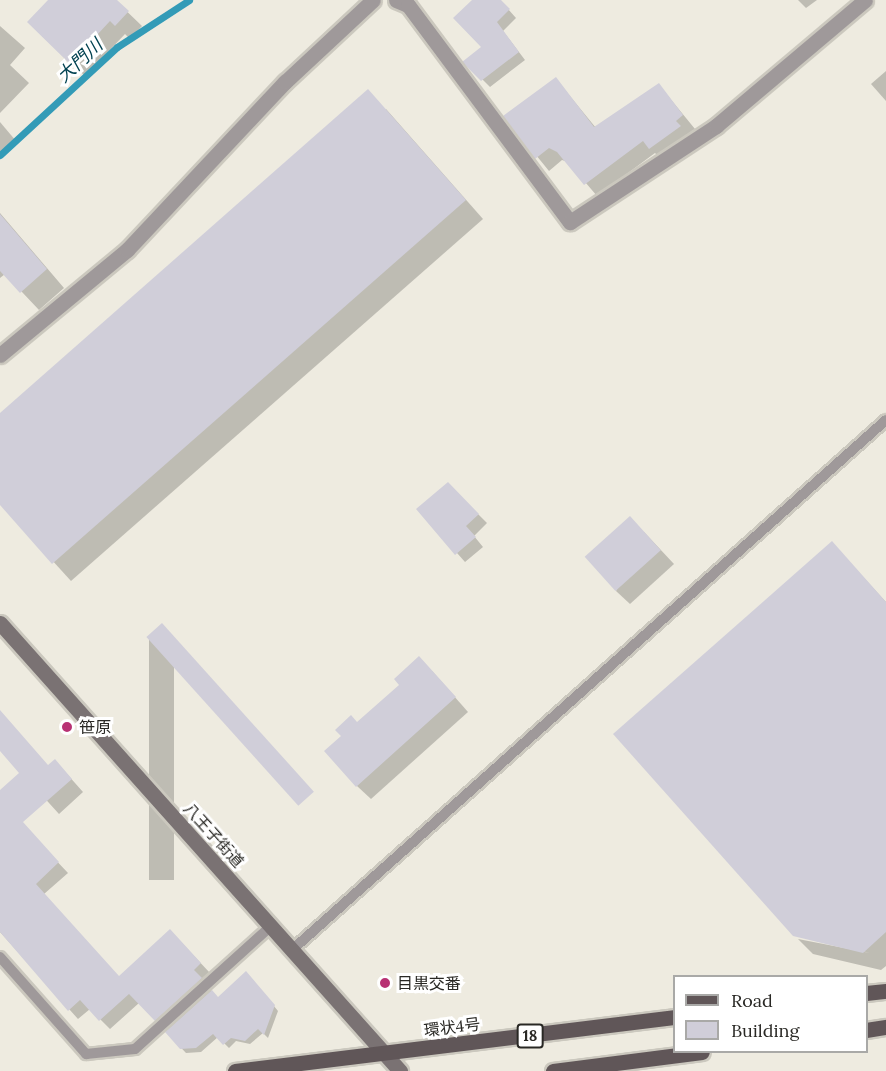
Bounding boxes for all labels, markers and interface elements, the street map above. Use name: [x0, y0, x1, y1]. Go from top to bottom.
water label: 大門川: [53, 35, 107, 87]
place label: 笹原: [79, 717, 111, 737]
marker: 笹原: [60, 720, 74, 734]
street label: 八王子街道: [180, 799, 248, 871]
place label: 目黒交番: [397, 973, 461, 993]
legend: [673, 975, 868, 1053]
marker: 目黒交番: [378, 976, 392, 990]
text: Road: [731, 989, 773, 1012]
street label: 環状4号: [423, 1014, 481, 1040]
text: Building: [731, 1019, 799, 1042]
road number: 18: [516, 1024, 544, 1048]

